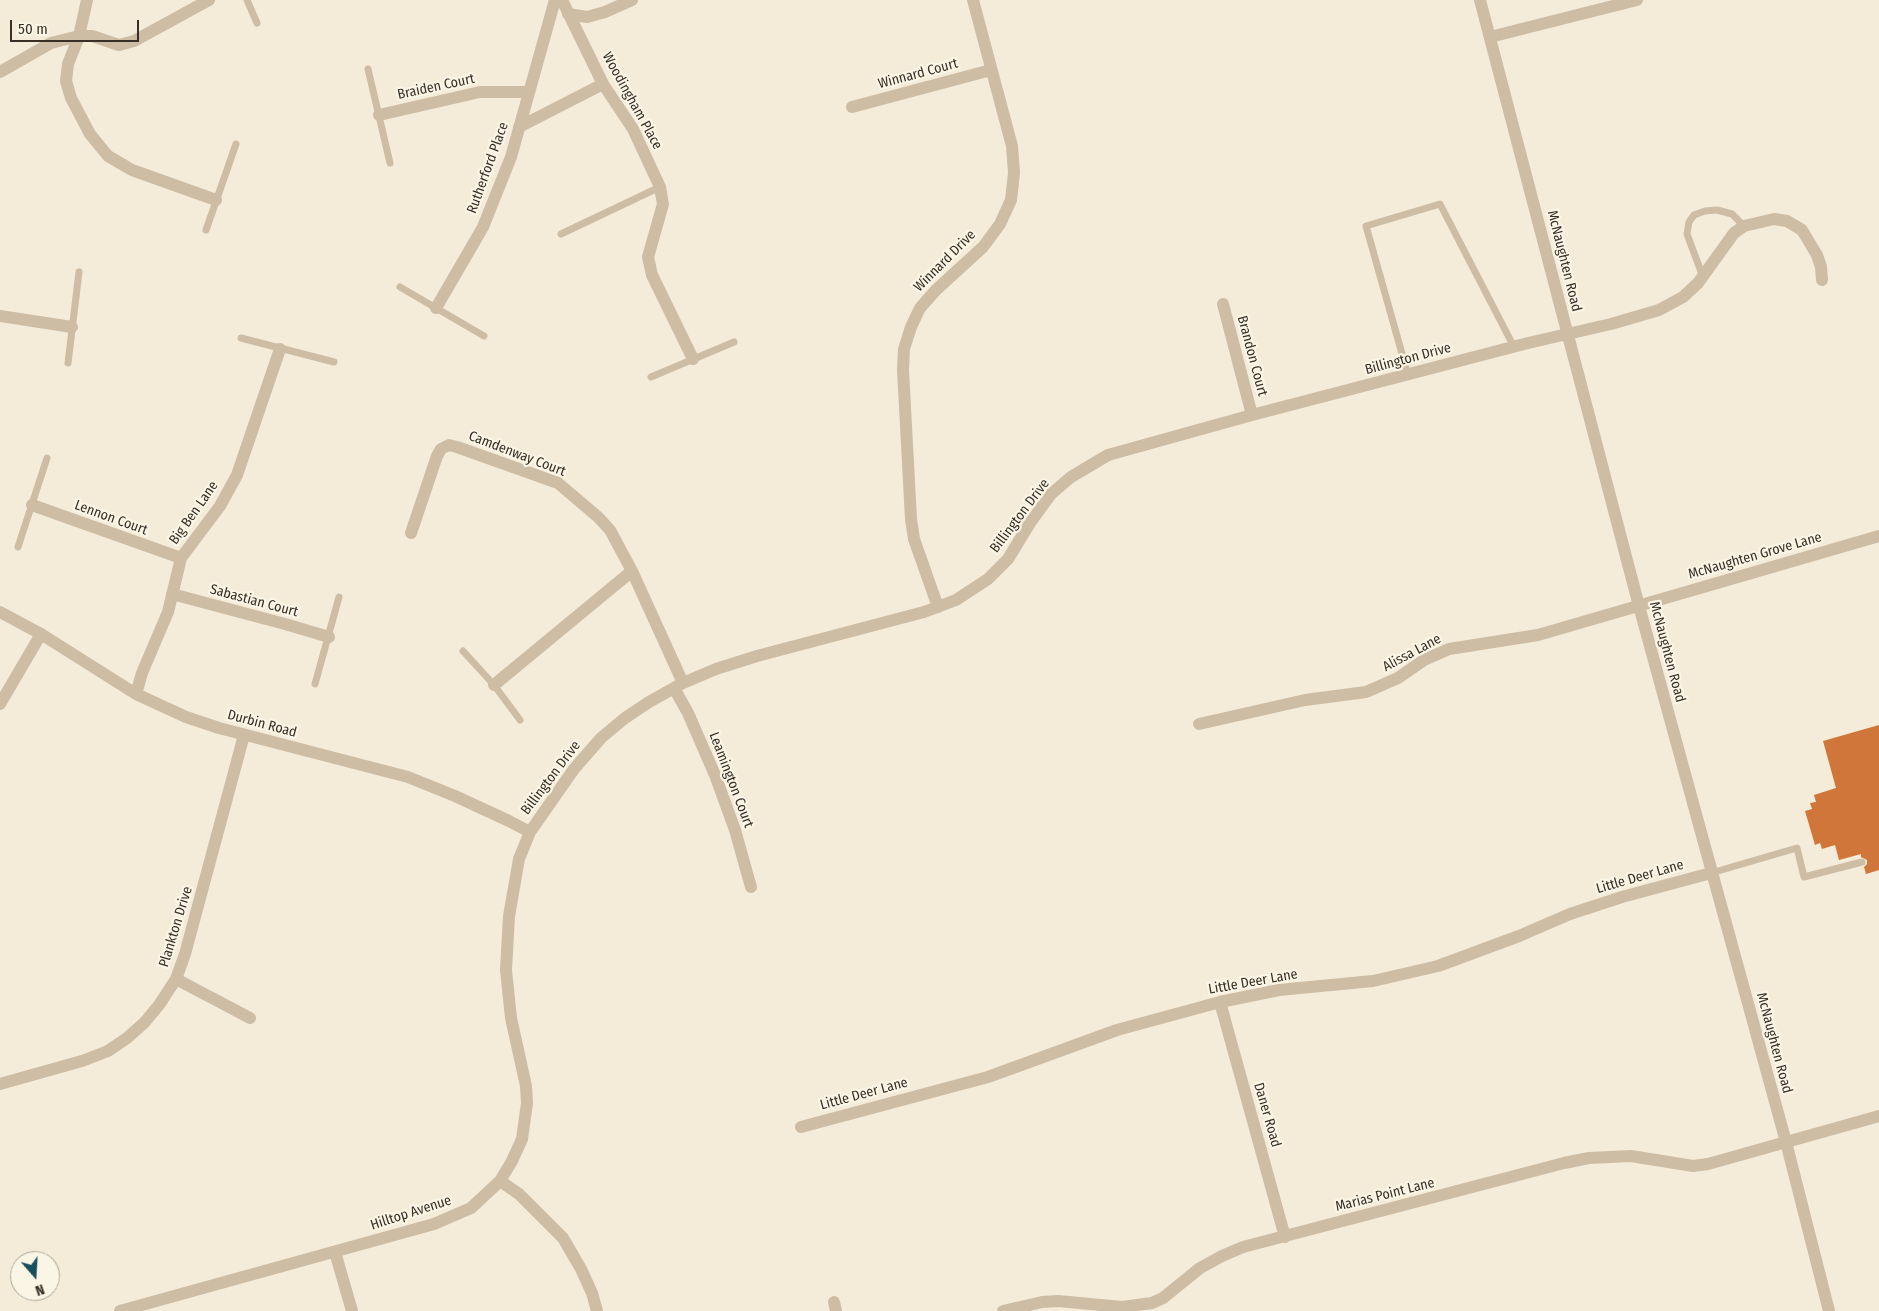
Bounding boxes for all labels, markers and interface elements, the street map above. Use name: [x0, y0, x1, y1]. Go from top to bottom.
scale bar: [12, 10, 141, 42]
text: 50 m: [18, 20, 48, 38]
street label: Woodingham Place: [598, 49, 666, 153]
street label: Winnard Court: [876, 55, 960, 93]
street label: Braiden Court: [396, 71, 476, 103]
street label: Rutherford Place: [464, 120, 512, 216]
street label: McNaughten Road: [1543, 209, 1585, 313]
street label: Winnard Drive: [911, 227, 979, 295]
street label: Brandon Court: [1233, 314, 1271, 398]
street label: Billington Drive: [1363, 339, 1453, 379]
street label: Camdenway Court: [466, 428, 568, 480]
street label: Billington Drive: [987, 476, 1053, 556]
street label: Big Ben Lane: [166, 478, 222, 548]
street label: Lennon Court: [72, 497, 150, 539]
street label: McNaughten Grove Lane: [1686, 529, 1824, 583]
street label: Sabastian Court: [208, 581, 300, 621]
street label: McNaughten Road: [1645, 600, 1689, 704]
street label: Alissa Lane: [1380, 631, 1444, 675]
street label: Durbin Road: [226, 707, 298, 741]
street label: Leamington Court: [705, 730, 757, 830]
street label: Billington Drive: [518, 738, 584, 818]
street label: Little Deer Lane: [1594, 857, 1686, 897]
street label: Plankton Drive: [156, 885, 196, 969]
street label: Little Deer Lane: [1207, 966, 1299, 998]
street label: McNaughten Road: [1752, 991, 1796, 1095]
street label: Little Deer Lane: [818, 1074, 910, 1114]
street label: Daner Road: [1250, 1081, 1284, 1149]
street label: Marias Point Lane: [1334, 1175, 1436, 1215]
street label: Hilltop Avenue: [368, 1192, 454, 1234]
north arrow: [10, 1251, 60, 1301]
text: N: [33, 1280, 46, 1299]

